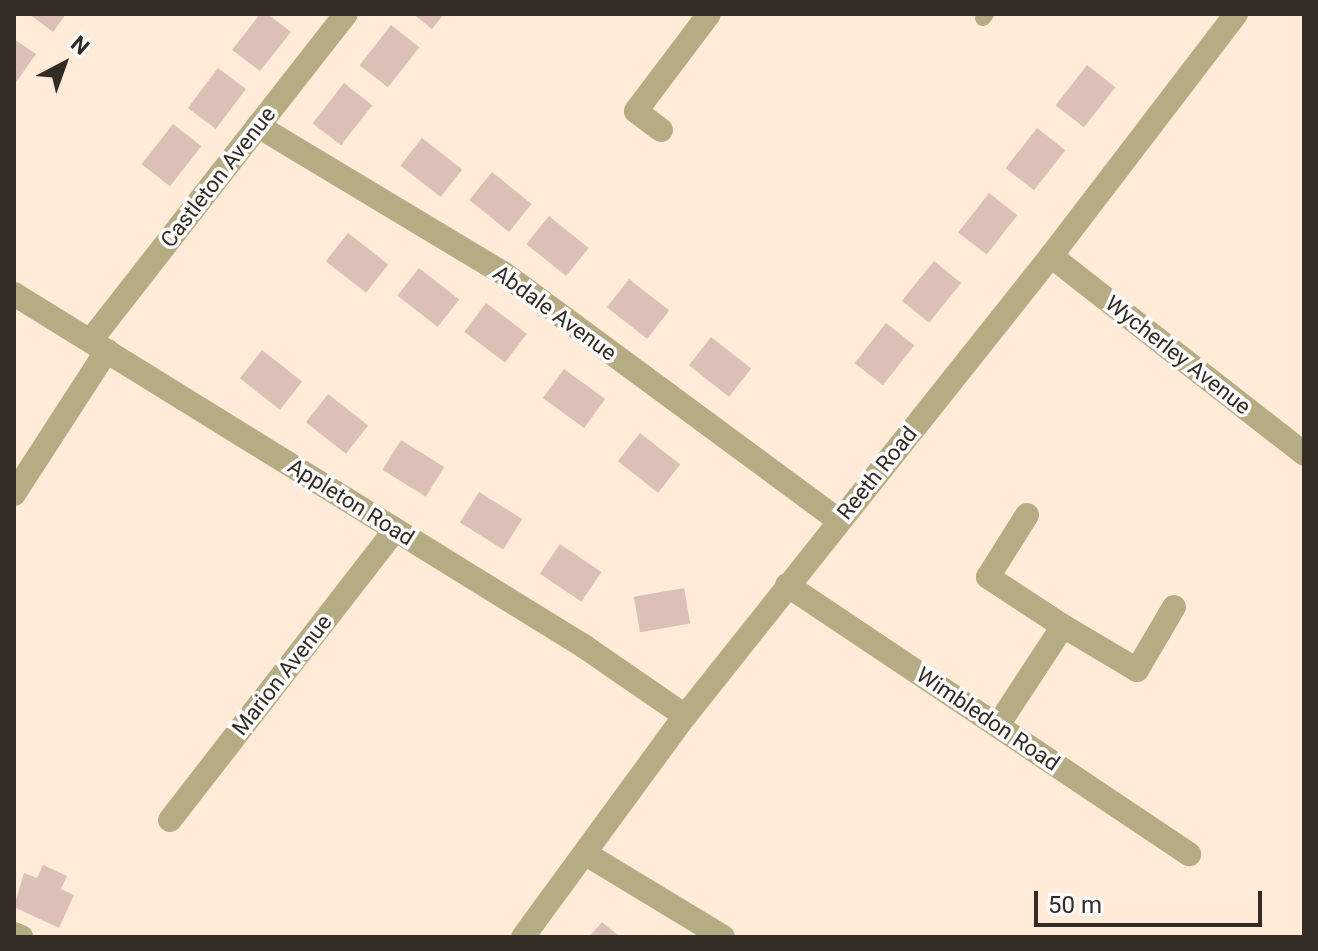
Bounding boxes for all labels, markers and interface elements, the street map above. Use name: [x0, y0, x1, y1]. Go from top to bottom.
north arrow: [24, 24, 104, 104]
text: N: [66, 31, 94, 60]
street label: Castleton Avenue: [155, 102, 281, 252]
street label: Abdale Avenue: [488, 260, 622, 366]
street label: Wycherley Avenue: [1100, 290, 1256, 420]
street label: Reeth Road: [831, 421, 923, 525]
street label: Appleton Road: [283, 453, 419, 551]
street label: Marion Avenue: [227, 609, 337, 741]
street label: Wimbledon Road: [912, 661, 1064, 777]
scale bar: [1038, 875, 1266, 925]
text: 50 m: [1048, 891, 1102, 919]

